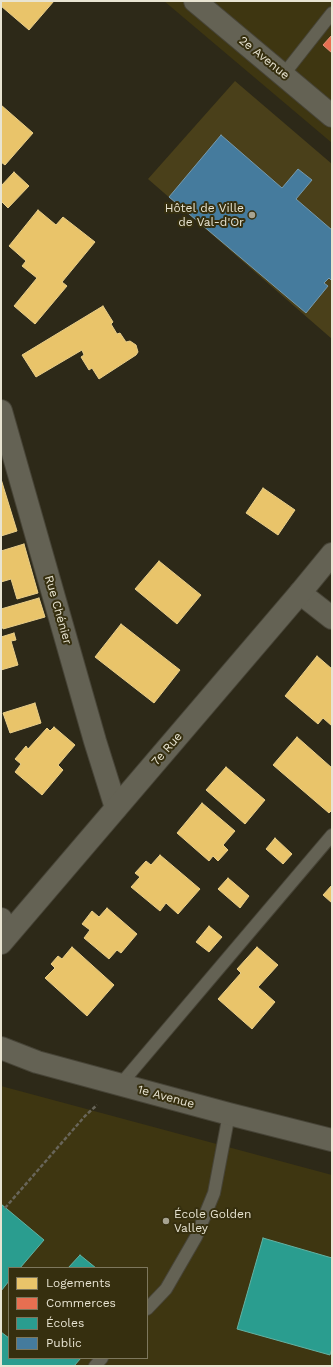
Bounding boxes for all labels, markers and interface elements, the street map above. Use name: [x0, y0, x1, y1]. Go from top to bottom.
street label: 2e Avenue: [236, 33, 292, 83]
place label: Hôtel de Ville de Val-d'Or: [165, 201, 244, 229]
marker: Hôtel de Ville de Val-d'Or: [247, 210, 257, 220]
street label: Rue Chénier: [41, 574, 75, 646]
street label: 7e Rue: [149, 729, 185, 769]
street label: 1e Avenue: [136, 1083, 196, 1111]
place label: École Golden Valley: [174, 1207, 251, 1235]
marker: École Golden Valley: [161, 1216, 171, 1226]
legend: [8, 1267, 148, 1359]
text: Logements: [46, 1276, 111, 1290]
text: Commerces: [46, 1296, 116, 1310]
text: Écoles: [46, 1316, 84, 1330]
text: Public: [46, 1336, 82, 1350]

